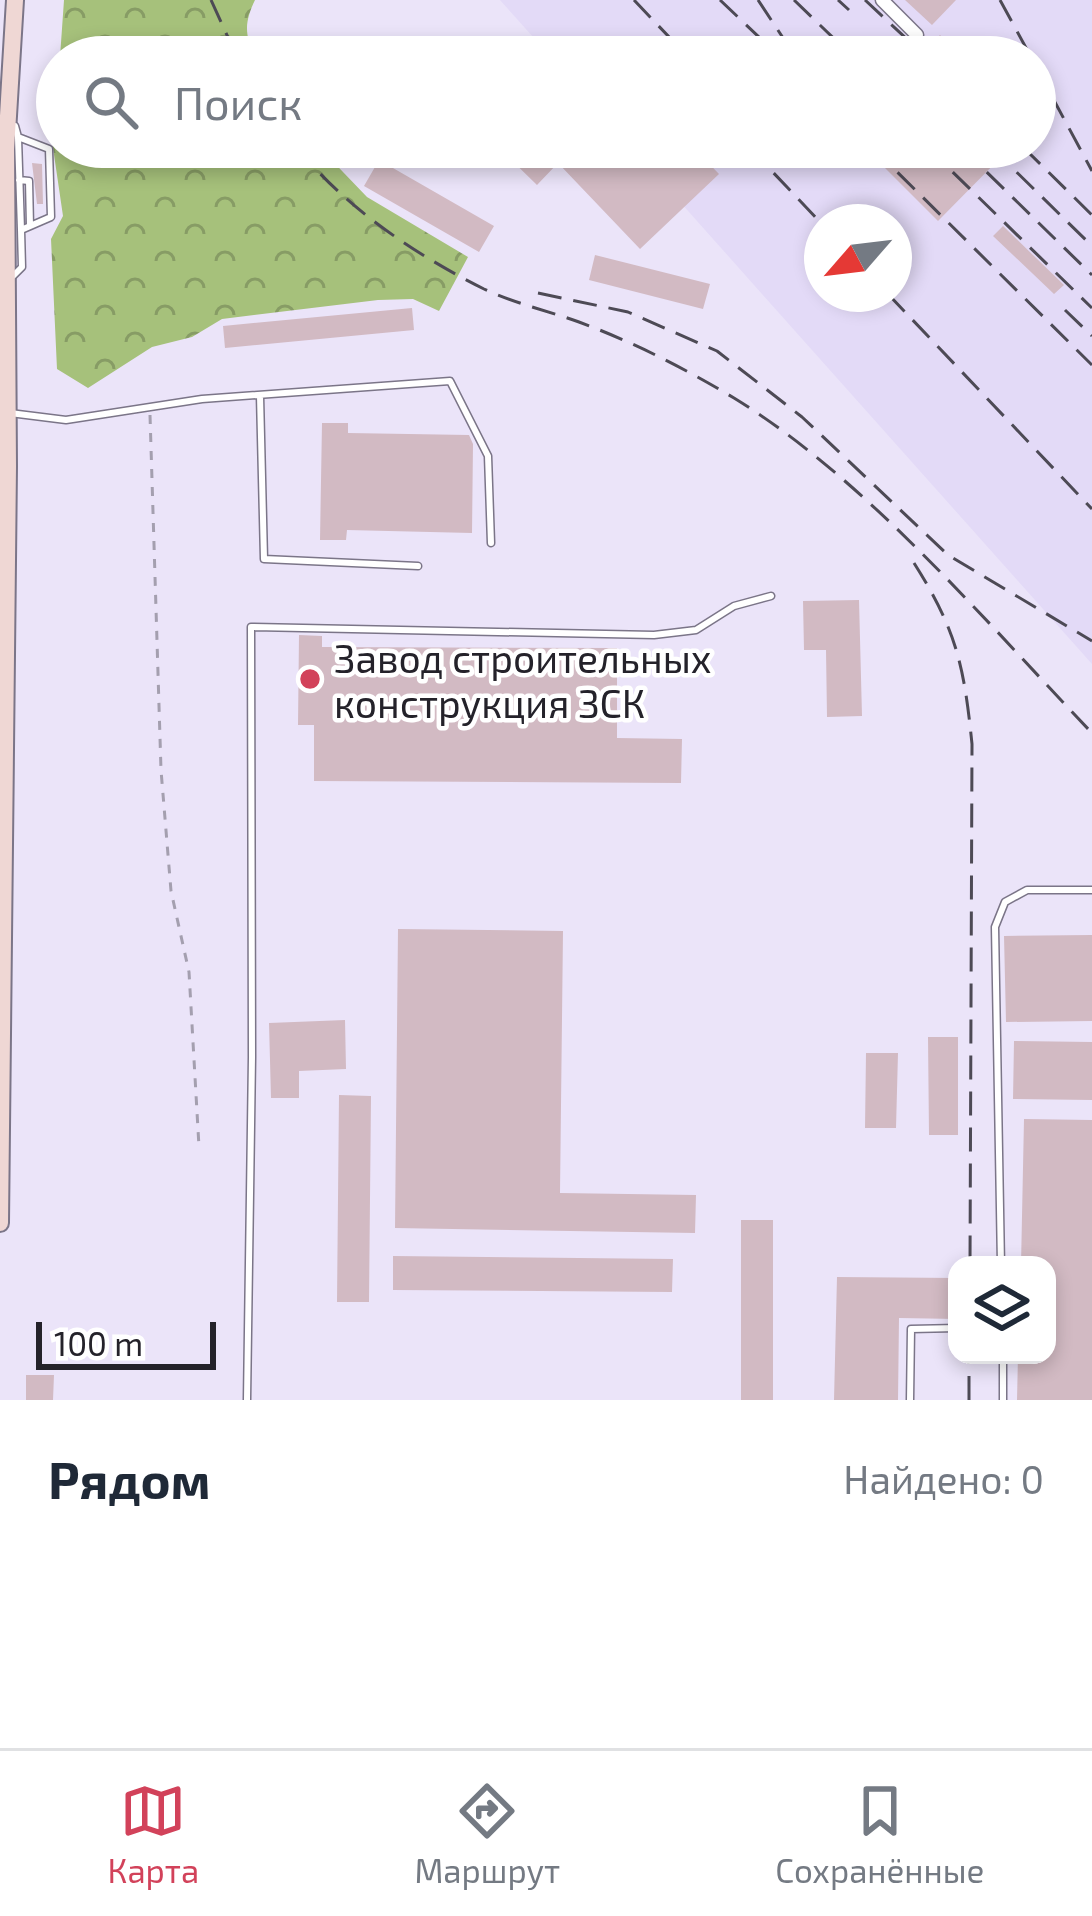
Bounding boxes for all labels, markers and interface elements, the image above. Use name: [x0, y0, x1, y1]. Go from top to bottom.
search box: [36, 36, 1056, 168]
icon: search: [78, 69, 144, 135]
text: Поиск: [174, 75, 302, 129]
north arrow: [804, 204, 912, 312]
place label: Завод строительных конструкция ЗСК: [334, 634, 712, 727]
marker: Завод строительных конструкция ЗСК: [297, 666, 323, 692]
map controls: [948, 1256, 1056, 1364]
button: layers: [948, 1256, 1056, 1364]
scale bar: [36, 1316, 216, 1369]
text: 100 m: [54, 1323, 143, 1363]
text: Рядом: [48, 1448, 211, 1509]
text: Найдено: 0: [843, 1455, 1044, 1502]
tab: Карта: [108, 1778, 199, 1890]
tab: Маршрут: [414, 1778, 560, 1890]
tab: Сохранённые: [775, 1778, 984, 1890]

